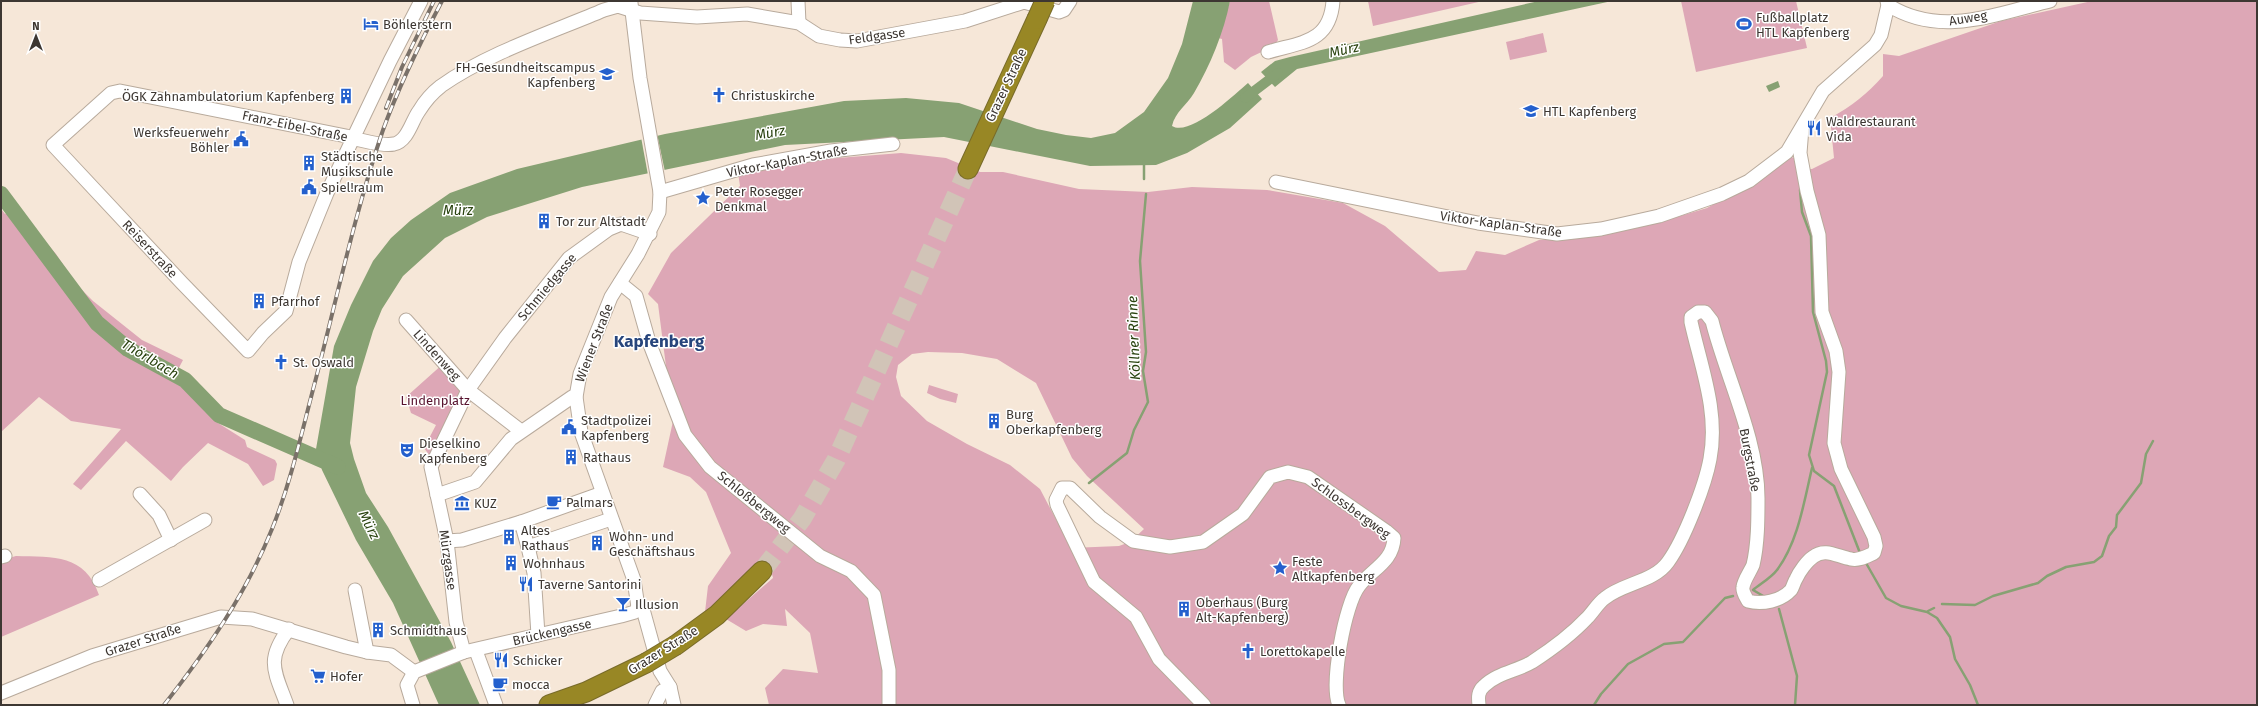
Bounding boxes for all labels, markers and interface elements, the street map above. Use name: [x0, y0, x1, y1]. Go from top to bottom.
street label: Auweg: [1948, 8, 1988, 28]
place label: Fußballplatz HTL Kapfenberg: [1756, 10, 1849, 40]
hotel icon: Böhlerstern: [362, 15, 380, 33]
sports icon: Fußballplatz HTL Kapfenberg: [1735, 15, 1753, 33]
north arrow: [16, 16, 56, 56]
place label: Böhlerstern: [383, 17, 452, 32]
text: N: [32, 20, 40, 33]
street label: Feldgasse: [848, 25, 906, 47]
water label: Mürz: [1328, 38, 1361, 61]
street label: Grazer Straße: [982, 46, 1030, 124]
place label: FH-Gesundheitscampus Kapfenberg: [455, 60, 595, 90]
school or university icon: FH-Gesundheitscampus Kapfenberg: [598, 65, 616, 83]
church icon: Christuskirche: [710, 86, 728, 104]
building icon: ÖGK Zahnambulatorium Kapfenberg: [337, 87, 355, 105]
place label: ÖGK Zahnambulatorium Kapfenberg: [122, 88, 334, 104]
place label: Christuskirche: [731, 88, 815, 103]
school or university icon: HTL Kapfenberg: [1522, 102, 1540, 120]
place label: HTL Kapfenberg: [1543, 104, 1636, 119]
street label: Franz-Eibel-Straße: [241, 107, 349, 145]
place label: Waldrestaurant Vida: [1826, 114, 1916, 144]
restaurant icon: Waldrestaurant Vida: [1805, 119, 1823, 137]
water label: Mürz: [754, 122, 787, 144]
place label: Werksfeuerwehr Böhler: [134, 125, 229, 155]
public building icon: Werksfeuerwehr Böhler: [232, 130, 250, 148]
street label: Viktor-Kaplan-Straße: [725, 142, 849, 180]
place label: Städtische Musikschule: [321, 149, 393, 179]
building icon: Städtische Musikschule: [300, 154, 318, 172]
public building icon: Spiel!raum: [300, 178, 318, 196]
place label: Spiel!raum: [321, 180, 384, 195]
place label: Peter Rosegger Denkmal: [715, 184, 803, 214]
place icon: Peter Rosegger Denkmal: [694, 189, 712, 207]
water label: Mürz: [443, 202, 474, 219]
street label: Viktor-Kaplan-Straße: [1439, 208, 1563, 240]
building icon: Tor zur Altstadt: [535, 212, 553, 230]
place label: Tor zur Altstadt: [556, 214, 646, 229]
street label: Reiserstraße: [119, 217, 181, 281]
street label: Schmiedgasse: [515, 250, 579, 324]
building icon: Pfarrhof: [250, 292, 268, 310]
place label: Pfarrhof: [271, 294, 321, 309]
water label: Köllner Rinne: [1124, 296, 1144, 380]
street label: Wiener Straße: [572, 302, 616, 384]
street label: Lindenweg: [410, 326, 464, 384]
district label: Kapfenberg: [614, 331, 705, 352]
water label: Thörlbach: [118, 335, 182, 383]
church icon: St. Oswald: [272, 353, 290, 371]
place label: St. Oswald: [293, 355, 354, 370]
park label: Lindenplatz: [400, 393, 470, 408]
place label: Burg Oberkapfenberg: [1006, 407, 1102, 437]
building icon: Burg Oberkapfenberg: [985, 412, 1003, 430]
place label: Stadtpolizei Kapfenberg: [581, 413, 651, 443]
public building icon: Stadtpolizei Kapfenberg: [560, 418, 578, 436]
street label: Burgstraße: [1737, 427, 1763, 493]
place label: Dieselkino Kapfenberg: [419, 436, 487, 466]
theatre icon: Dieselkino Kapfenberg: [398, 441, 416, 459]
building icon: Rathaus: [562, 448, 580, 466]
place label: Rathaus: [583, 450, 631, 465]
street label: Schloßbergweg: [714, 468, 794, 536]
street label: Schlossbergweg: [1309, 474, 1394, 542]
cafe icon: Palmars: [545, 493, 563, 511]
museum icon: KUZ: [453, 494, 471, 512]
place label: Palmars: [566, 495, 613, 510]
place label: KUZ: [474, 496, 497, 511]
water label: Mürz: [355, 508, 384, 543]
place label: Altes Rathaus: [521, 523, 569, 553]
building icon: Altes Rathaus: [500, 528, 518, 546]
street label: Mürzgasse: [436, 529, 460, 591]
place label: Wohn- und Geschäftshaus: [609, 529, 695, 559]
building icon: Wohn- und Geschäftshaus: [588, 534, 606, 552]
building icon: Wohnhaus: [502, 554, 520, 572]
place label: Feste Altkapfenberg: [1292, 554, 1375, 584]
place label: Wohnhaus: [523, 556, 585, 571]
place icon: Feste Altkapfenberg: [1271, 559, 1289, 577]
restaurant icon: Taverne Santorini: [517, 575, 535, 593]
place label: Taverne Santorini: [538, 577, 641, 592]
bar icon: Illusion: [614, 595, 632, 613]
place label: Oberhaus (Burg Alt-Kapfenberg): [1196, 595, 1289, 625]
place label: Illusion: [635, 597, 679, 612]
building icon: Oberhaus (Burg Alt-Kapfenberg): [1175, 600, 1193, 618]
street label: Brückengasse: [511, 616, 593, 648]
street label: Grazer Straße: [103, 621, 183, 659]
building icon: Schmidthaus: [369, 621, 387, 639]
place label: Schmidthaus: [390, 623, 467, 638]
street label: Grazer Straße: [625, 623, 701, 677]
church icon: Lorettokapelle: [1239, 642, 1257, 660]
place label: Lorettokapelle: [1260, 644, 1345, 659]
restaurant icon: Schicker: [492, 651, 510, 669]
place label: Schicker: [513, 653, 562, 668]
supermarket icon: Hofer: [309, 667, 327, 685]
place label: Hofer: [330, 669, 363, 684]
cafe icon: mocca: [491, 675, 509, 693]
place label: mocca: [512, 677, 550, 692]

